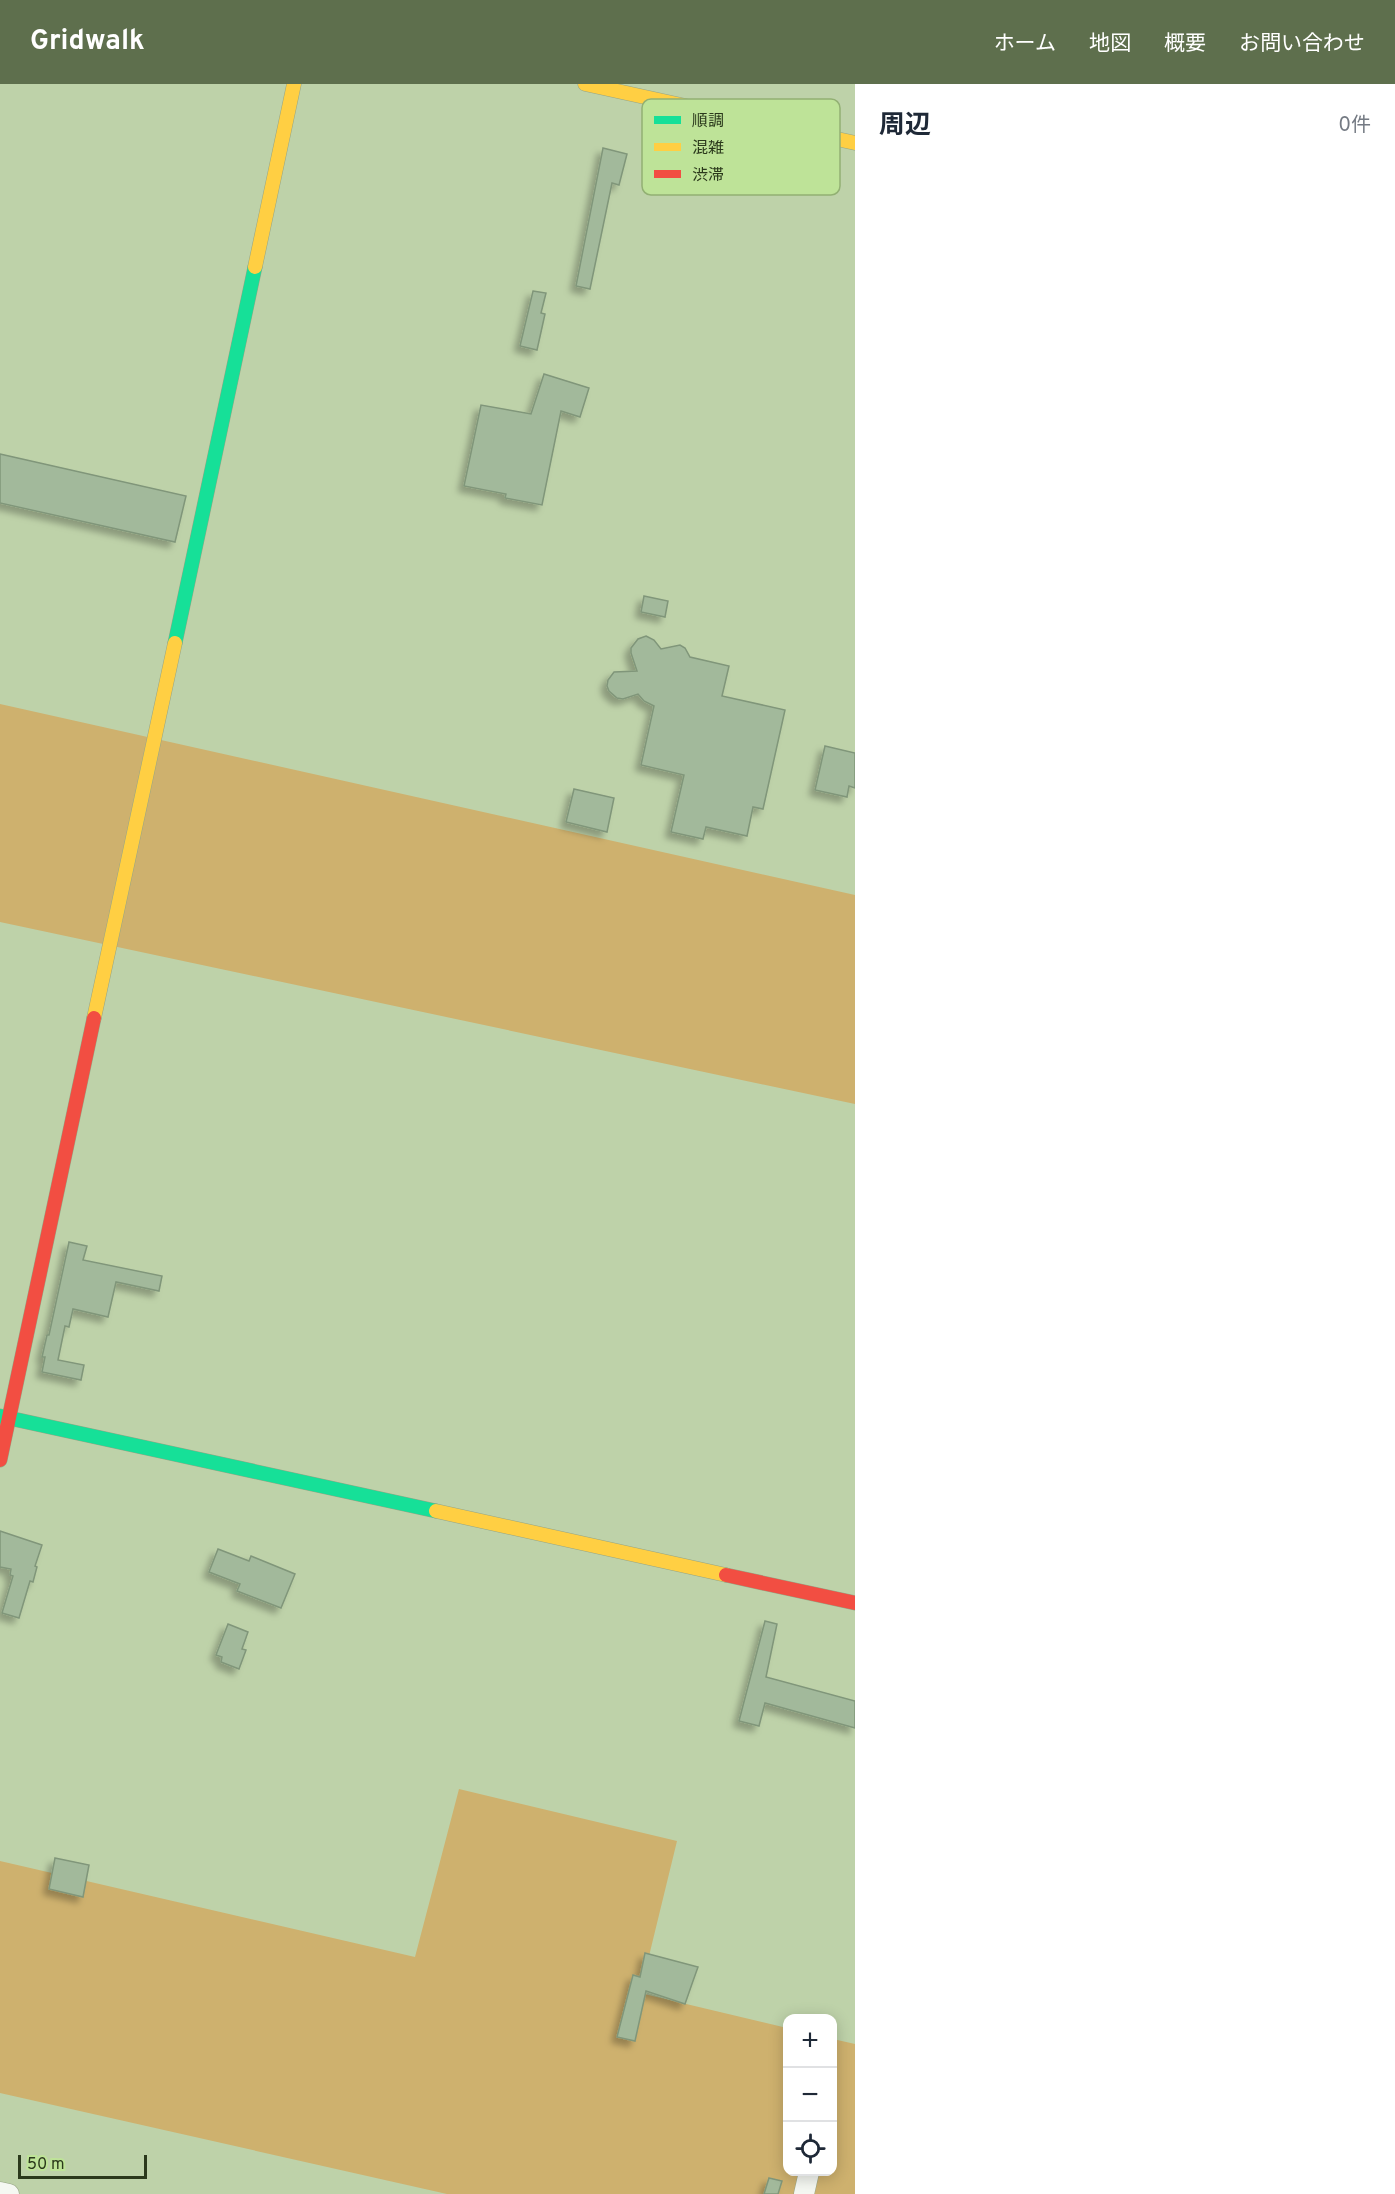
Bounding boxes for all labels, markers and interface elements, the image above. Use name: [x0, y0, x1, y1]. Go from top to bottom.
text: Gridwalk: [30, 24, 145, 60]
text: ホーム: [994, 31, 1056, 58]
text: 地図: [1089, 31, 1131, 58]
text: 概要: [1164, 31, 1206, 58]
text: お問い合わせ: [1239, 31, 1365, 58]
legend: [642, 99, 840, 195]
text: 周辺: [879, 110, 931, 143]
text: 順調: [692, 112, 724, 132]
text: 0件: [1338, 113, 1371, 139]
text: 混雑: [692, 139, 724, 159]
text: 渋滞: [692, 166, 724, 186]
map controls: [783, 2014, 837, 2176]
button: +: [783, 2014, 837, 2068]
button: −: [783, 2068, 837, 2122]
button: locate: [783, 2122, 837, 2176]
scale bar: [18, 2152, 147, 2180]
text: 50 m: [27, 2155, 65, 2175]

